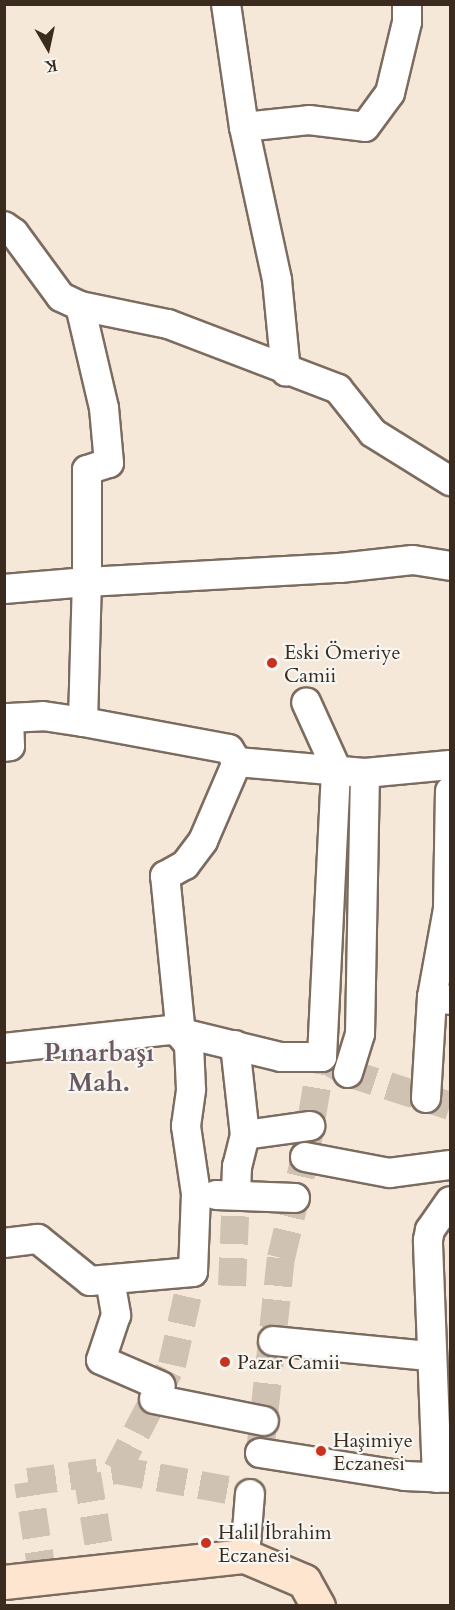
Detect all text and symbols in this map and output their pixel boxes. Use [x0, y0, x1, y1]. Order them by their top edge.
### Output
north arrow [18, 18, 78, 78]
text: K [43, 54, 59, 78]
place label: Eski Ömeriye Camii [284, 640, 401, 687]
marker: Eski Ömeriye Camii [265, 656, 279, 670]
district label: Pınarbaşı Mah. [44, 1037, 154, 1098]
place label: Pazar Camii [237, 1350, 340, 1374]
marker: Pazar Camii [218, 1355, 232, 1369]
place label: Haşimiye Eczanesi [333, 1428, 413, 1475]
marker: Haşimiye Eczanesi [314, 1444, 328, 1458]
place label: Halil İbrahim Eczanesi [218, 1520, 332, 1567]
marker: Halil İbrahim Eczanesi [199, 1536, 213, 1550]

